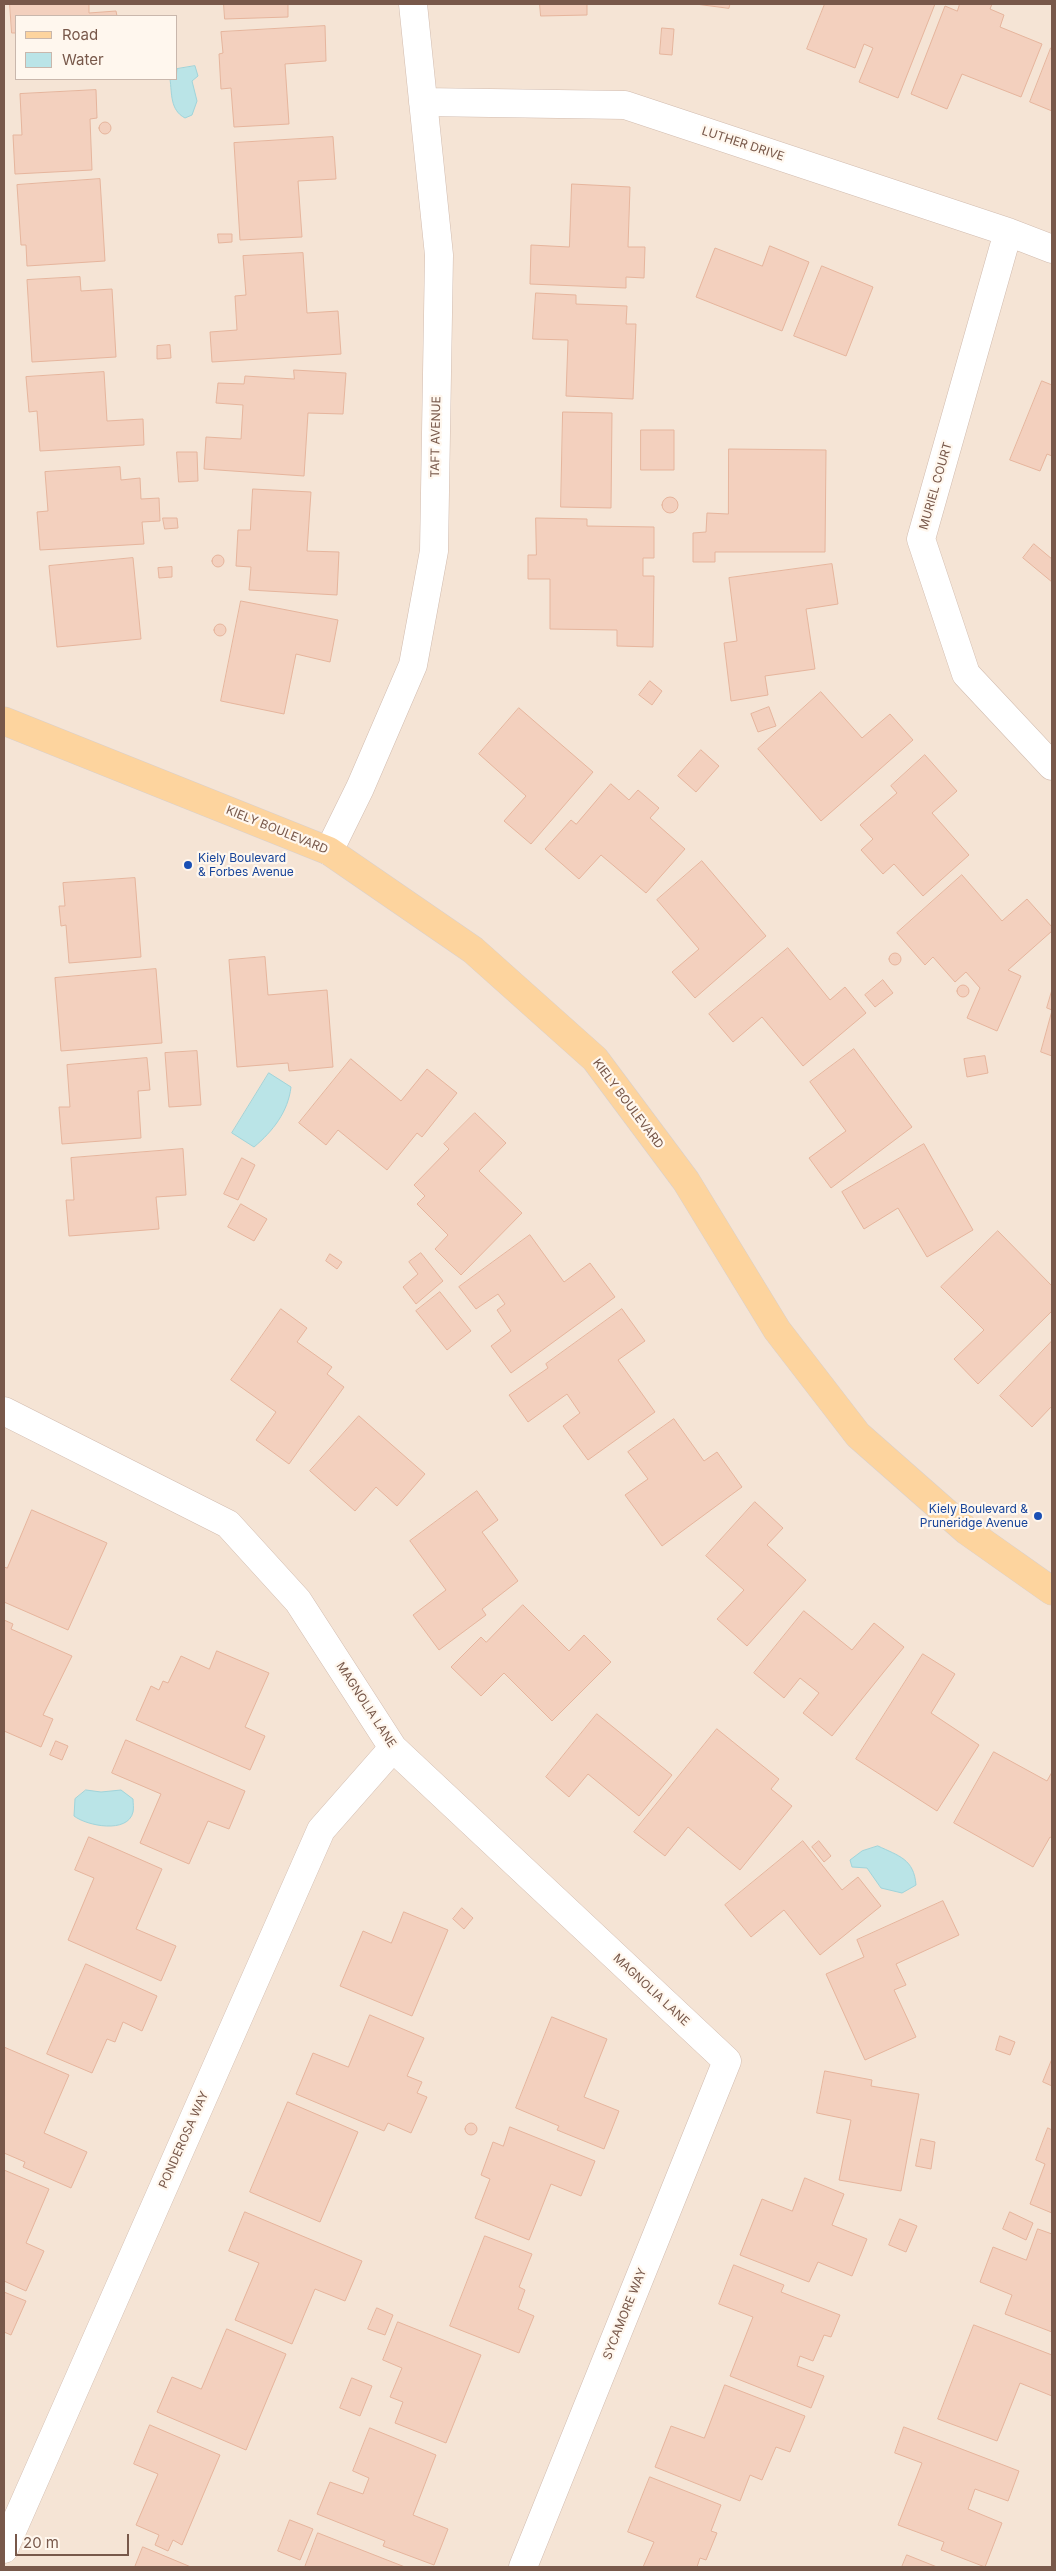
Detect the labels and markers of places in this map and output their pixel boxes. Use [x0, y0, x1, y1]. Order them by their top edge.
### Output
place label: Kiely Boulevard & Forbes Avenue [198, 851, 294, 879]
marker: Kiely Boulevard & Forbes Avenue [182, 859, 194, 871]
place label: Kiely Boulevard & Pruneridge Avenue [920, 1502, 1028, 1530]
marker: Kiely Boulevard & Pruneridge Avenue [1032, 1510, 1044, 1522]

